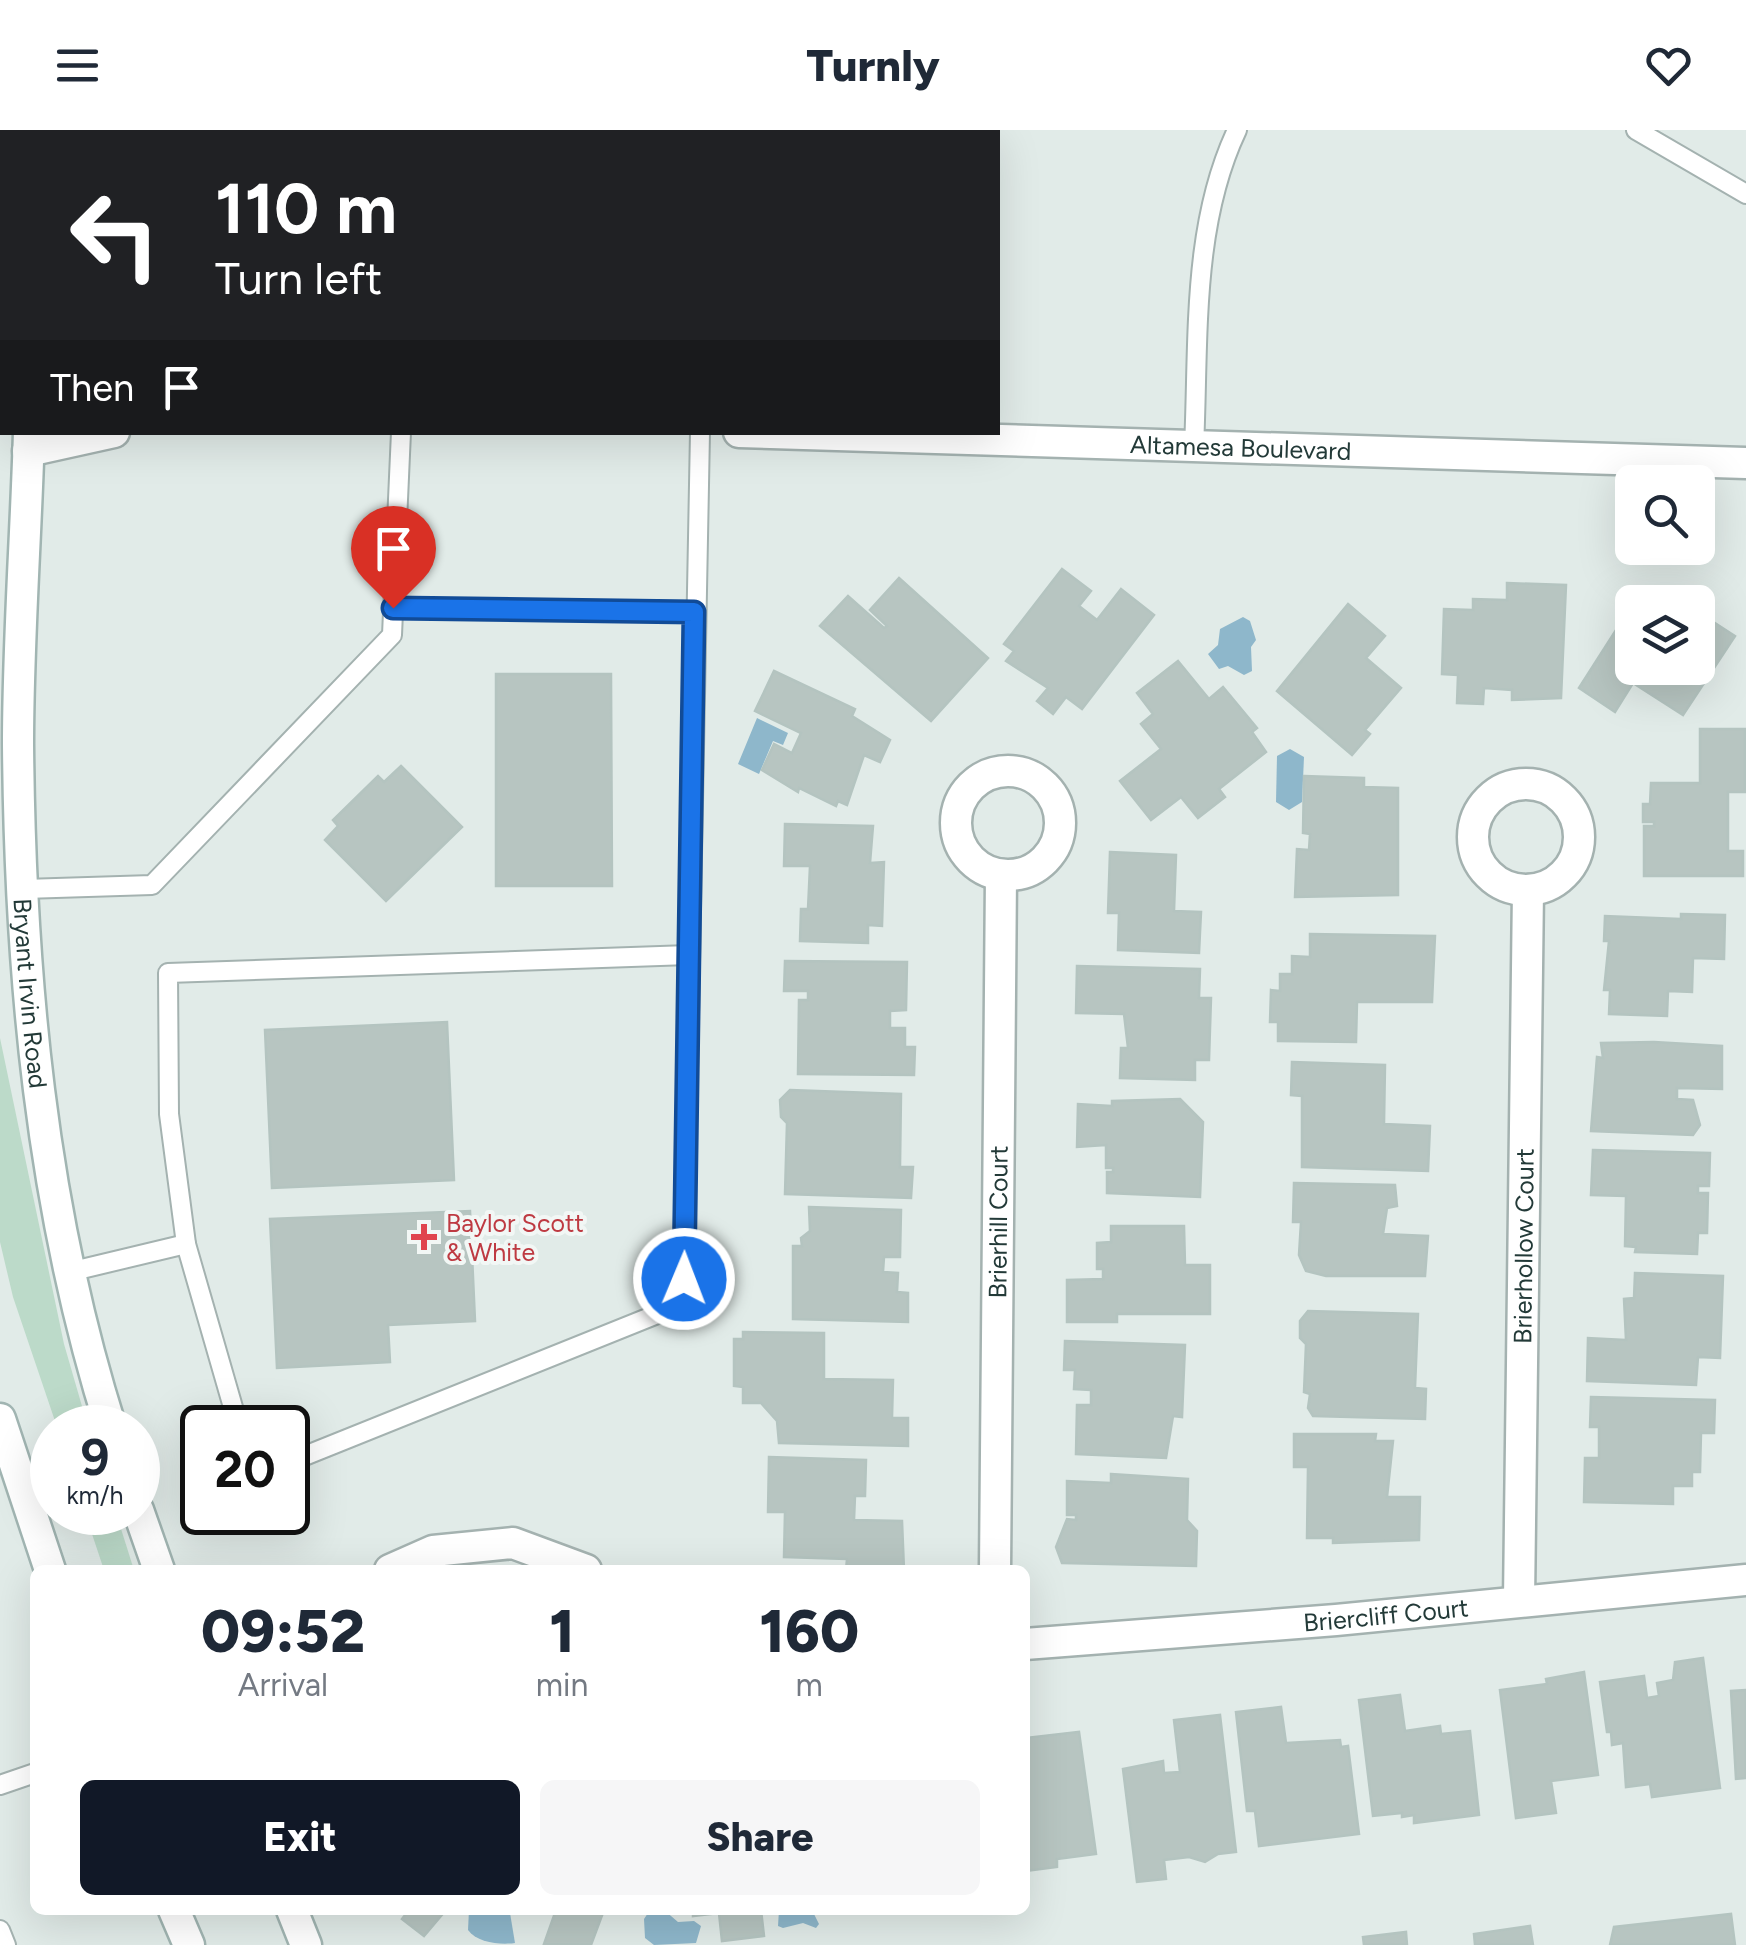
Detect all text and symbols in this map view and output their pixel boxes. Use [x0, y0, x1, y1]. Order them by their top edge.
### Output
icon: menu [50, 38, 105, 93]
text: Turnly [806, 38, 940, 92]
icon: heart [1641, 38, 1696, 93]
text: 110 m [215, 166, 397, 251]
icon: left [50, 170, 180, 300]
text: Turn left [215, 251, 382, 305]
icon: arrive [154, 360, 209, 415]
text: Then [50, 365, 134, 411]
street label: Altamesa Boulevard [1130, 429, 1352, 466]
map controls [1615, 465, 1715, 685]
button: search [1615, 465, 1715, 565]
pin [351, 506, 436, 609]
icon: arrive [366, 521, 421, 576]
button: layers [1615, 585, 1715, 685]
street label: Bryant Irvin Road [8, 898, 54, 1090]
street label: Brierhill Court [982, 1145, 1014, 1299]
street label: Brierhollow Court [1507, 1148, 1540, 1344]
place label: Baylor Scott & White [446, 1208, 584, 1267]
marker: Baylor Scott & White [411, 1224, 437, 1250]
position arrow [632, 1227, 736, 1331]
speed limit sign: 20 [180, 1405, 310, 1535]
text: 9 [80, 1427, 109, 1488]
text: km/h [66, 1480, 124, 1510]
street label: Briercliff Court [1302, 1592, 1470, 1637]
text: 09:52 [201, 1595, 365, 1667]
text: 1 [549, 1595, 575, 1667]
text: 160 [759, 1595, 859, 1667]
text: Arrival [238, 1666, 328, 1704]
text: min [536, 1666, 588, 1704]
text: m [796, 1666, 823, 1704]
button: Exit [80, 1780, 520, 1895]
button: Share [540, 1780, 980, 1895]

